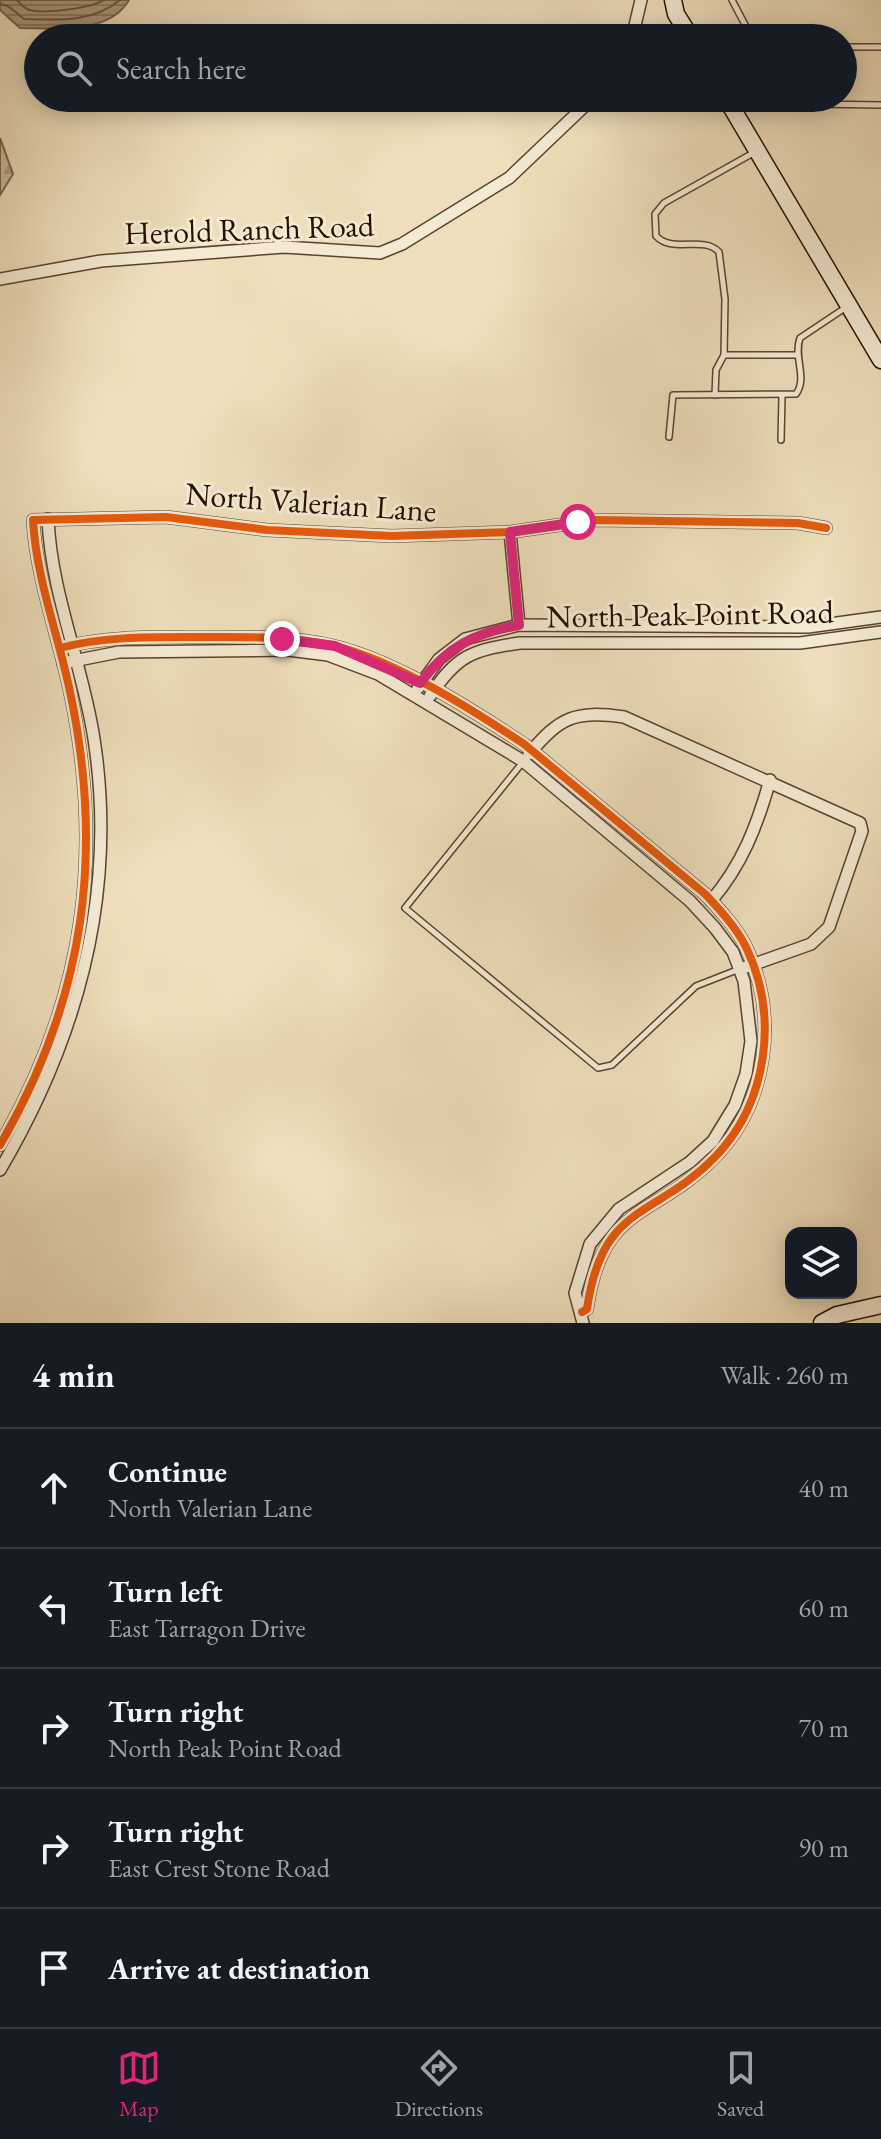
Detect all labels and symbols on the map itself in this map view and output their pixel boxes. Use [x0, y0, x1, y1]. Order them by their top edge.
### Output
street label: Herold Ranch Road [123, 204, 375, 254]
street label: North Valerian Lane [184, 472, 438, 532]
route start [560, 504, 596, 540]
street label: North Peak Point Road [546, 590, 835, 638]
route end [264, 621, 300, 657]

